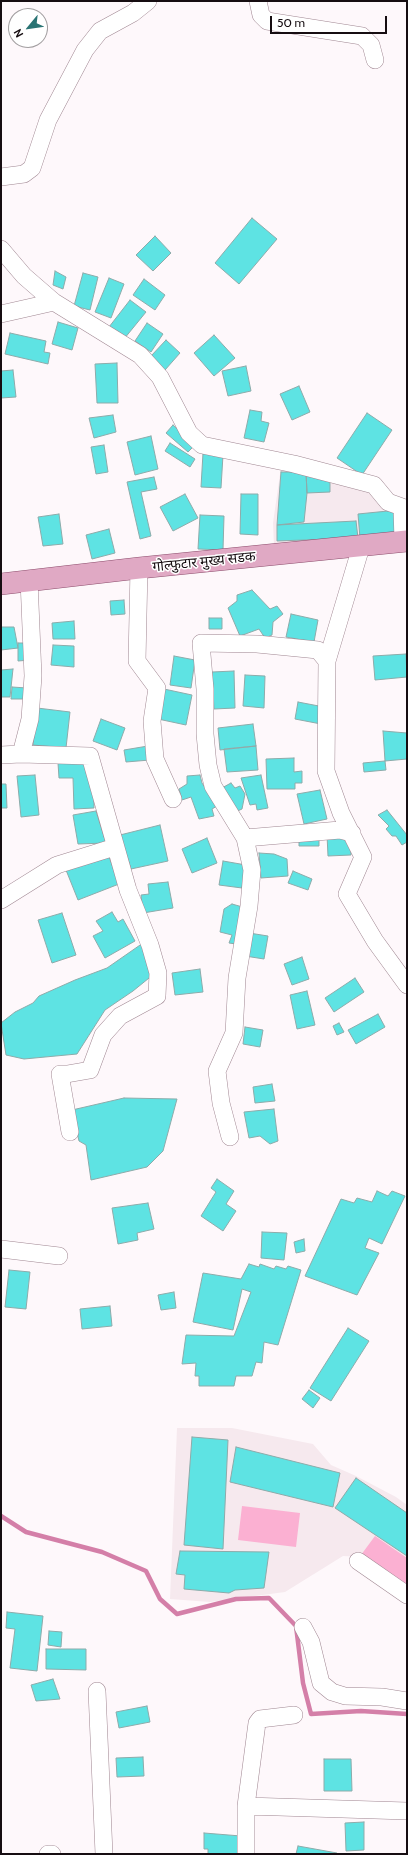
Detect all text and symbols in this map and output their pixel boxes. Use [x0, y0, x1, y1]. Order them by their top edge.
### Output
north arrow [8, 8, 48, 48]
scale bar [272, 8, 389, 34]
text: 50 m [277, 15, 305, 30]
text: N [10, 27, 26, 40]
street label: गोल्फुटार मुख्य सडक [152, 548, 256, 576]

